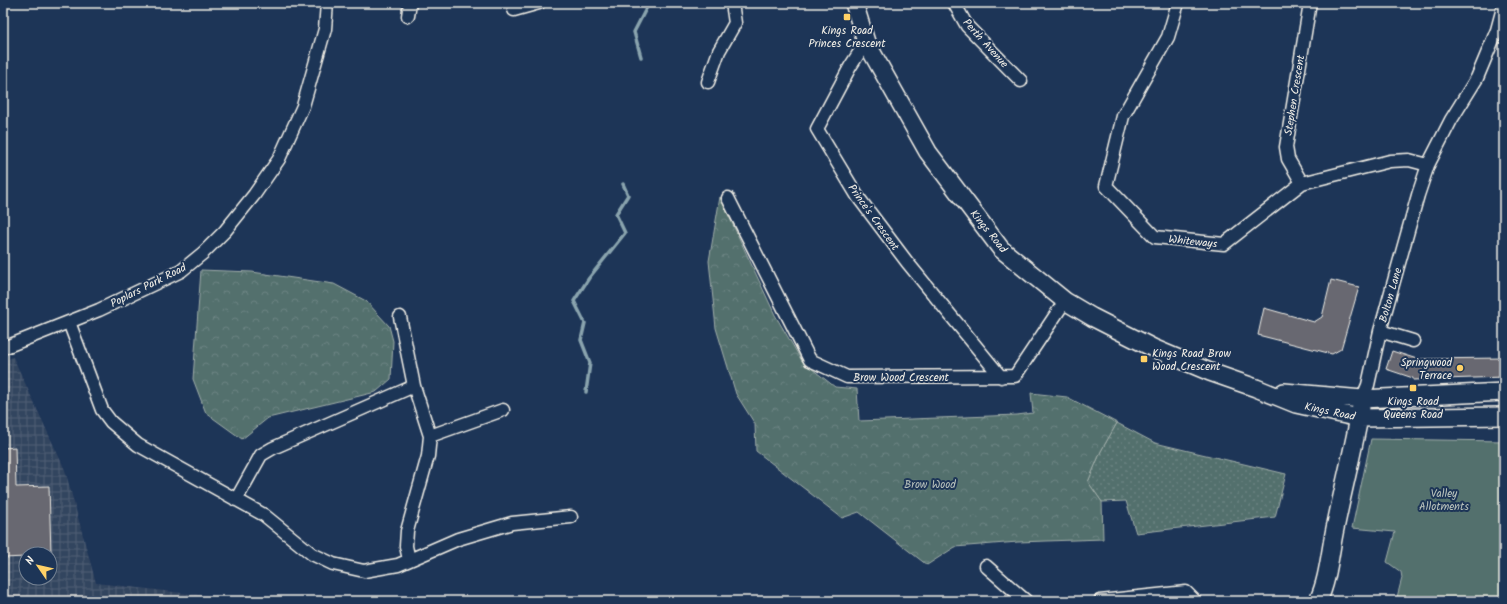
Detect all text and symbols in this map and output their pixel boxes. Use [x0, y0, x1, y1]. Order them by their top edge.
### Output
marker: Kings Road Princes Crescent [842, 12, 852, 22]
street label: Perth Avenue [958, 15, 1013, 73]
place label: Kings Road Princes Crescent [809, 22, 886, 53]
street label: Stephen Crescent [1280, 53, 1310, 137]
street label: Prince's Crescent [843, 181, 904, 255]
street label: Kings Road [965, 206, 1012, 258]
street label: Whiteways [1168, 230, 1218, 254]
street label: Poplars Park Road [107, 259, 190, 313]
street label: Bolton Lane [1375, 266, 1407, 325]
place label: Kings Road Brow Wood Crescent [1152, 345, 1231, 376]
marker: Kings Road Brow Wood Crescent [1139, 354, 1149, 364]
place label: Springwood Terrace [1401, 354, 1453, 385]
marker: Springwood Terrace [1455, 363, 1465, 373]
street label: Brow Wood Crescent [853, 369, 950, 387]
marker: Kings Road Queens Road [1408, 383, 1418, 393]
place label: Kings Road Queens Road [1383, 393, 1443, 424]
street label: Kings Road [1303, 398, 1357, 426]
park label: Brow Wood [904, 476, 956, 494]
park label: Valley Allotments [1419, 485, 1469, 516]
north arrow [18, 546, 58, 586]
text: N [21, 553, 40, 569]

